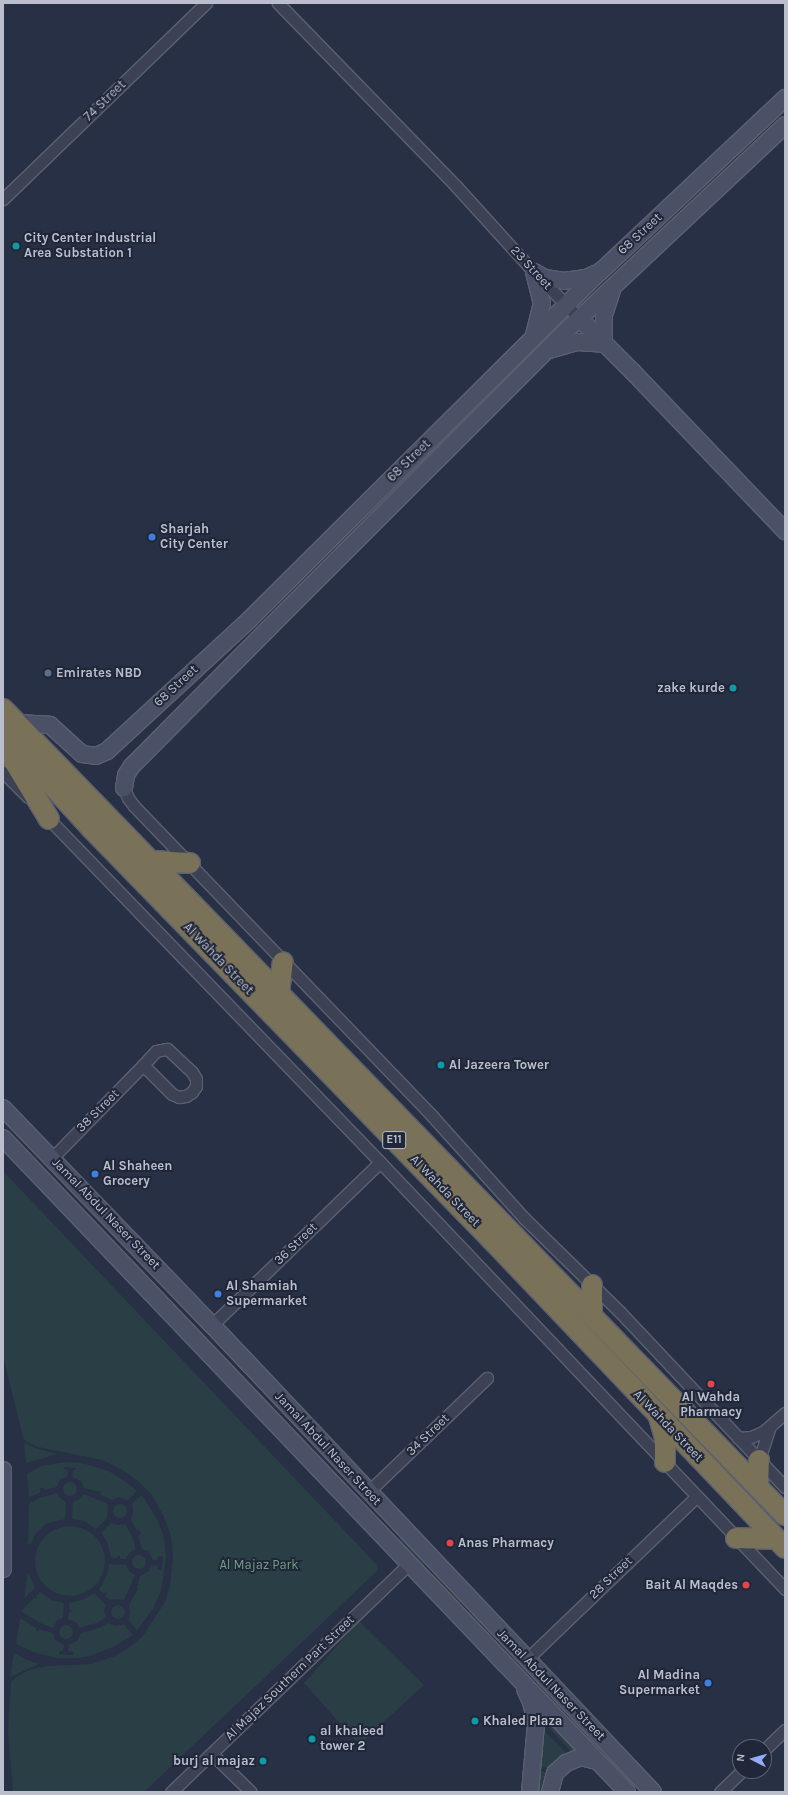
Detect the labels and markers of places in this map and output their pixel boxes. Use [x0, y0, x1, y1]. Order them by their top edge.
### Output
place label: City Center Industrial Area Substation 1 [24, 231, 156, 262]
marker: City Center Industrial Area Substation 1 [11, 241, 21, 251]
place label: Sharjah City Center [160, 522, 228, 553]
marker: Sharjah City Center [147, 532, 157, 542]
place label: Emirates NBD [56, 665, 142, 681]
marker: Emirates NBD [43, 668, 53, 678]
place label: zake kurde [657, 680, 725, 696]
marker: zake kurde [728, 683, 738, 693]
place label: Al Jazeera Tower [449, 1057, 549, 1073]
marker: Al Jazeera Tower [436, 1060, 446, 1070]
place label: Al Shaheen Grocery [103, 1159, 172, 1190]
marker: Al Shaheen Grocery [90, 1169, 100, 1179]
place label: Al Shamiah Supermarket [226, 1279, 307, 1310]
marker: Al Shamiah Supermarket [213, 1289, 223, 1299]
marker: Al Wahda Pharmacy [706, 1379, 716, 1389]
place label: Al Wahda Pharmacy [680, 1390, 742, 1421]
place label: Anas Pharmacy [458, 1535, 554, 1551]
marker: Anas Pharmacy [445, 1538, 455, 1548]
place label: Bait Al Maqdes [645, 1577, 738, 1593]
marker: Bait Al Maqdes [741, 1580, 751, 1590]
place label: Al Madina Supermarket [619, 1668, 700, 1699]
marker: Al Madina Supermarket [703, 1678, 713, 1688]
place label: Khaled Plaza [483, 1713, 562, 1729]
marker: Khaled Plaza [470, 1716, 480, 1726]
place label: al khaleed tower 2 [320, 1724, 384, 1755]
marker: al khaleed tower 2 [307, 1734, 317, 1744]
place label: burj al majaz [173, 1753, 255, 1769]
marker: burj al majaz [258, 1756, 268, 1766]

